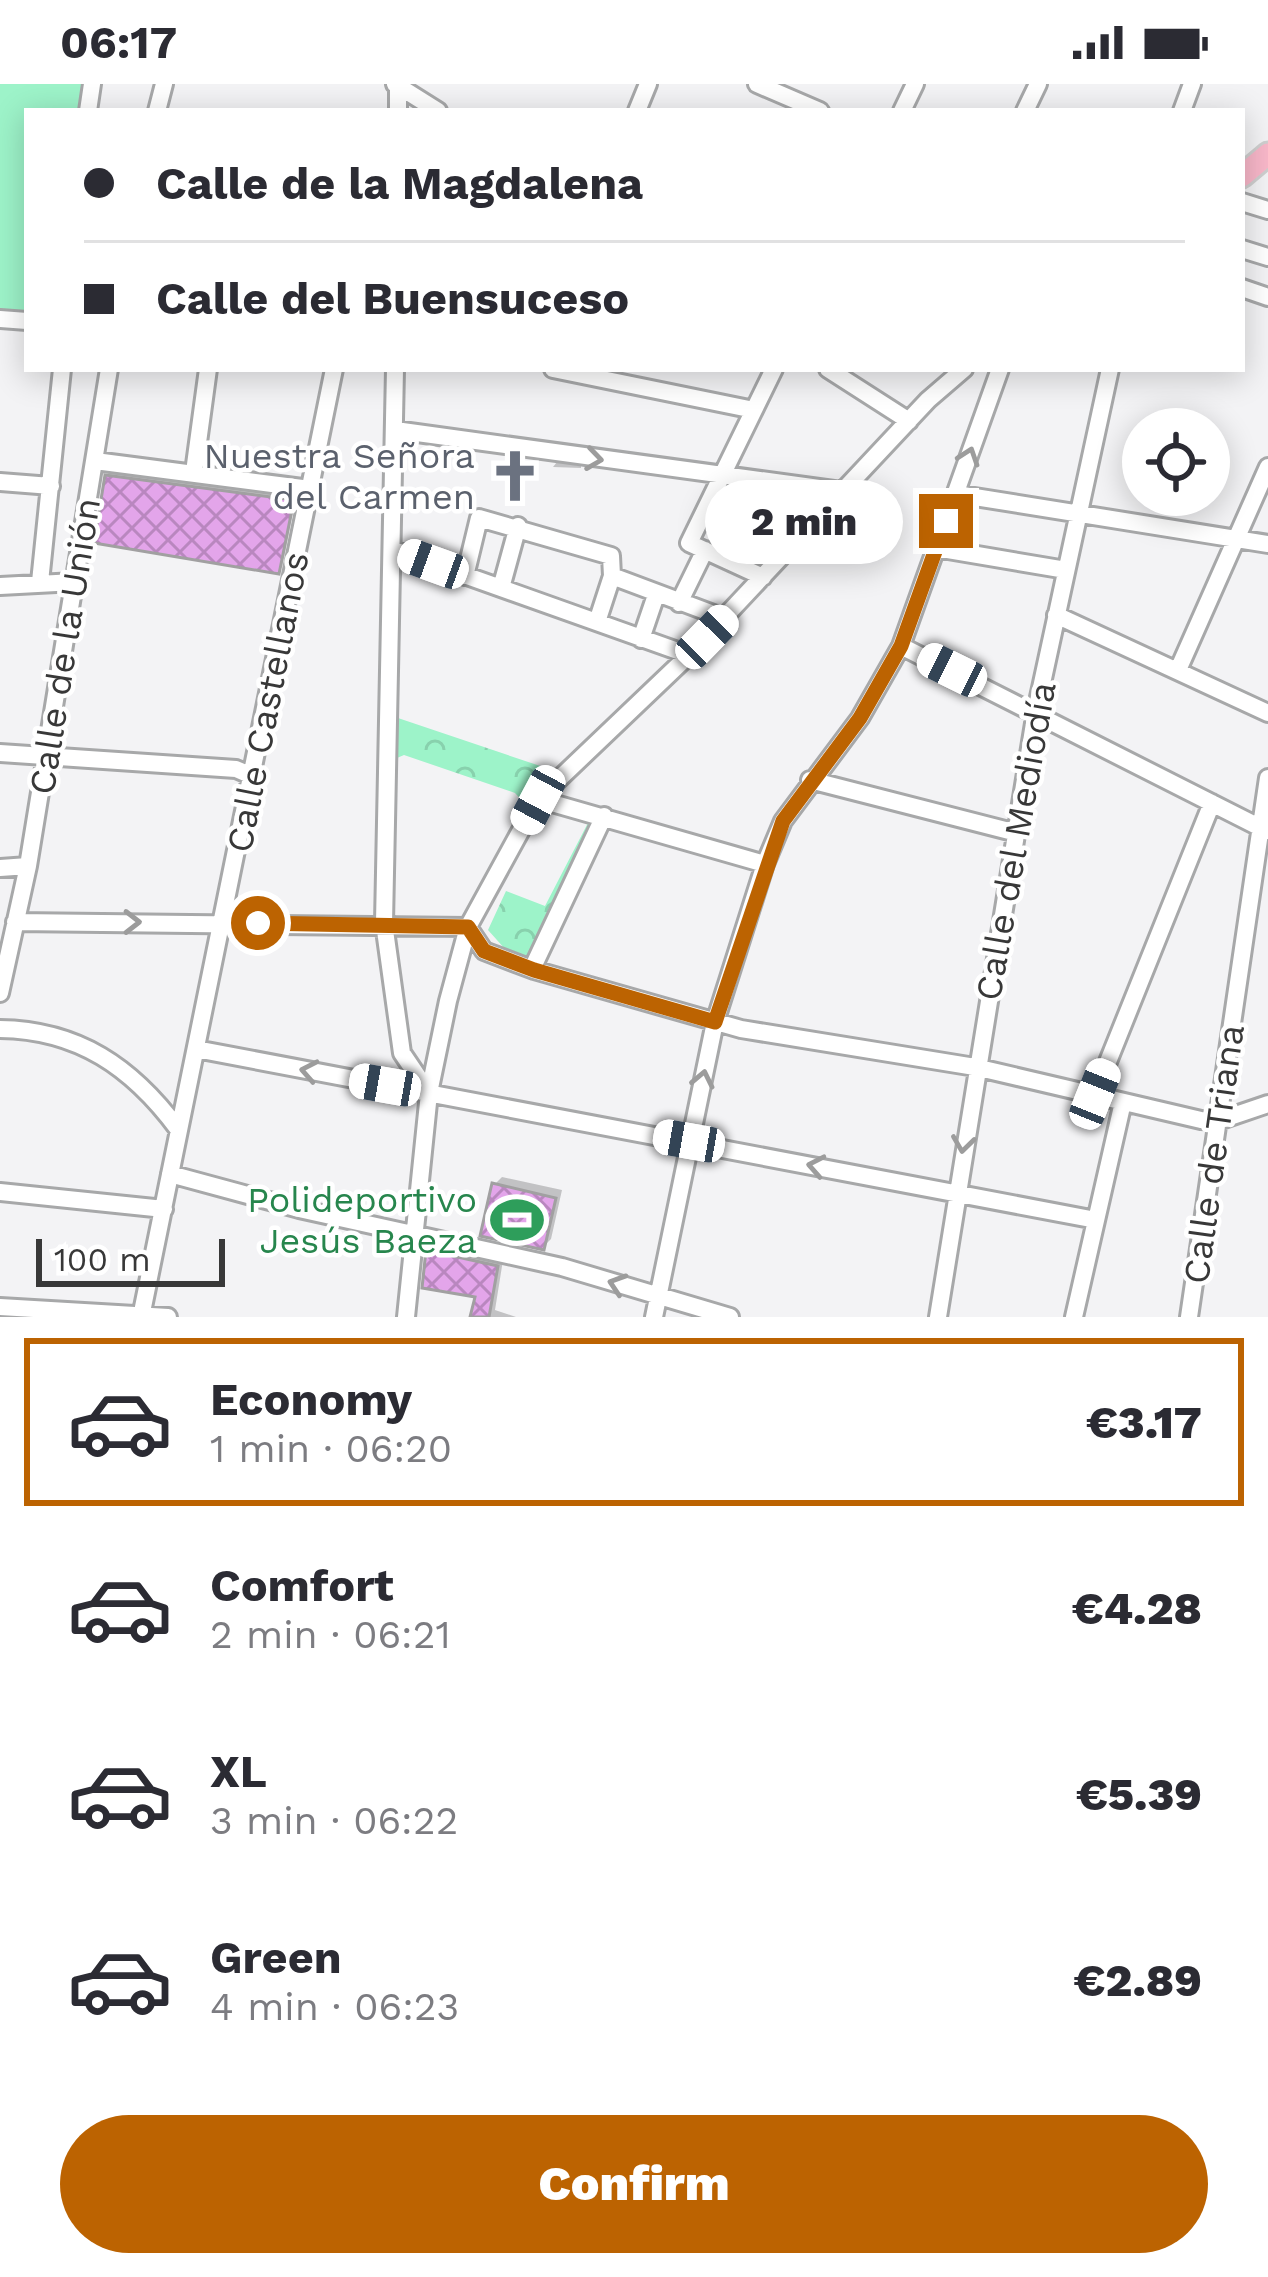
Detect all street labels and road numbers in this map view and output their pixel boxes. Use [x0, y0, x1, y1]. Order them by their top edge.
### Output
street label: Calle de la Unión [21, 495, 109, 797]
street label: Calle Castellanos [218, 548, 318, 856]
street label: Calle del Mediodía [967, 678, 1065, 1004]
street label: Calle de Triana [1175, 1022, 1253, 1286]

